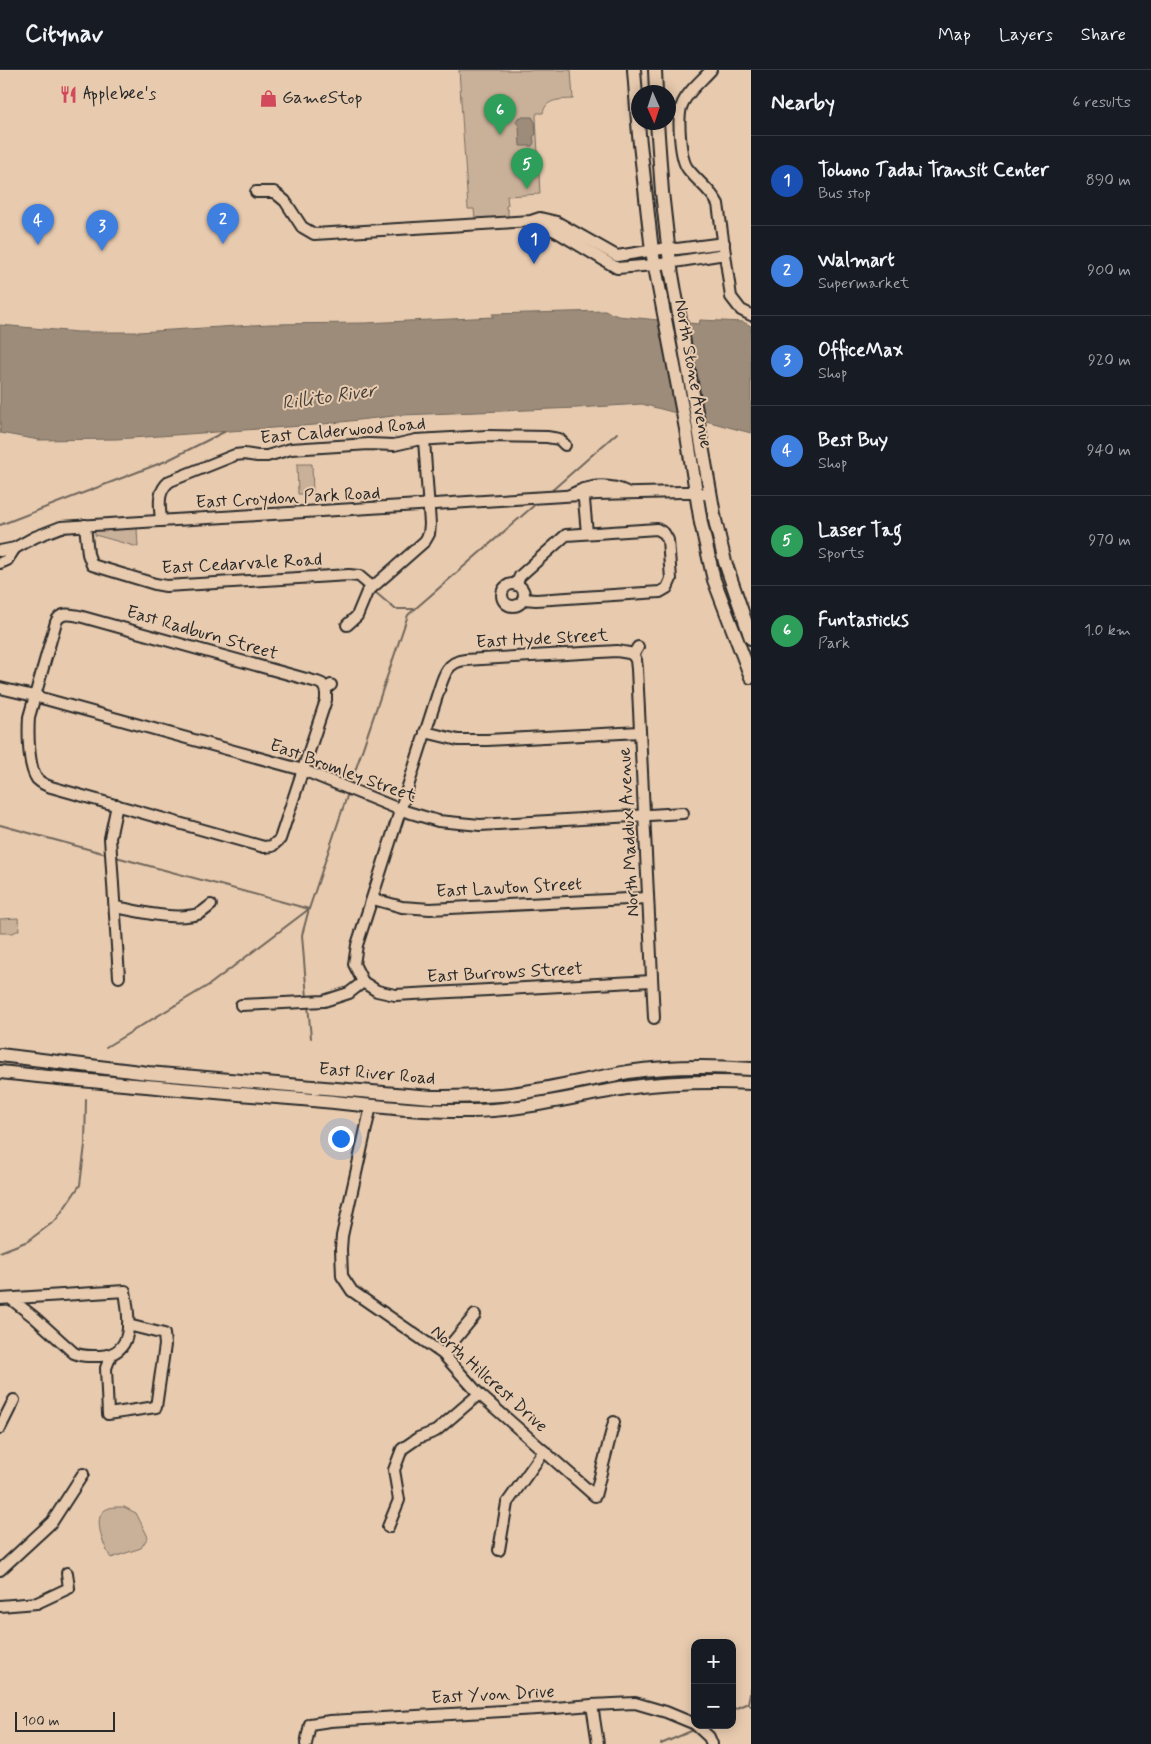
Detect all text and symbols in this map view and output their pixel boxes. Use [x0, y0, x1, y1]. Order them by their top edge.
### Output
text: Citynav [25, 19, 103, 50]
text: Map [938, 23, 971, 47]
text: Layers [999, 23, 1053, 47]
text: Share [1081, 23, 1126, 47]
place label: Applebee's [83, 82, 157, 107]
restaurant icon: Applebee's [59, 84, 79, 104]
north arrow [631, 85, 676, 130]
place label: GameStop [282, 86, 362, 110]
shop icon: GameStop [258, 88, 278, 108]
text: Nearby [771, 89, 835, 117]
text: 6 results [1072, 92, 1131, 113]
pin: 6 [484, 94, 516, 135]
pin: 5 [511, 148, 543, 189]
text: Tohono Tadai Transit Center [818, 158, 1049, 183]
text: 1 [783, 170, 791, 191]
text: 890 m [1086, 170, 1131, 191]
text: Bus stop [818, 183, 871, 204]
pin: 2 [207, 203, 239, 244]
pin: 4 [22, 204, 54, 245]
pin: 3 [86, 210, 118, 251]
pin: 1 [518, 223, 550, 264]
text: Walmart [818, 248, 895, 273]
text: 2 [783, 260, 791, 281]
text: 900 m [1087, 260, 1131, 281]
text: Supermarket [818, 273, 909, 294]
street label: North Stone Avenue [668, 298, 718, 450]
text: OfficeMax [818, 338, 903, 363]
text: 3 [783, 350, 791, 371]
text: 920 m [1088, 350, 1131, 371]
text: Shop [818, 363, 847, 384]
water label: Rillito River [280, 378, 380, 416]
street label: East Calderwood Road [259, 412, 427, 450]
text: Best Buy [818, 428, 888, 453]
text: 4 [782, 440, 792, 461]
text: 940 m [1087, 440, 1131, 461]
text: Shop [818, 453, 847, 474]
street label: East Croydon Park Road [195, 481, 381, 515]
text: Laser Tag [818, 518, 902, 543]
text: 5 [782, 530, 792, 551]
text: 970 m [1088, 530, 1131, 551]
text: Sports [818, 543, 864, 564]
street label: East Cedarvale Road [161, 548, 323, 580]
street label: East Radburn Street [124, 600, 280, 666]
text: Funtasticks [818, 608, 909, 633]
text: 6 [783, 620, 791, 641]
text: 1.0 km [1084, 620, 1131, 641]
street label: East Hyde Street [475, 624, 609, 654]
text: Park [818, 633, 850, 654]
street label: East Bromley Street [266, 733, 420, 809]
street label: North Maddux Avenue [613, 747, 645, 917]
street label: East Lawton Street [435, 872, 583, 904]
street label: East Burrows Street [426, 957, 584, 989]
street label: East River Road [318, 1057, 436, 1091]
your location [328, 1126, 354, 1152]
street label: North Hillcrest Drive [425, 1320, 553, 1438]
map controls [691, 1639, 736, 1729]
button: + [691, 1639, 736, 1684]
street label: East Yvon Drive [431, 1680, 555, 1710]
button: − [691, 1684, 736, 1729]
scale bar [15, 1709, 115, 1732]
text: 100 m [22, 1712, 60, 1730]

